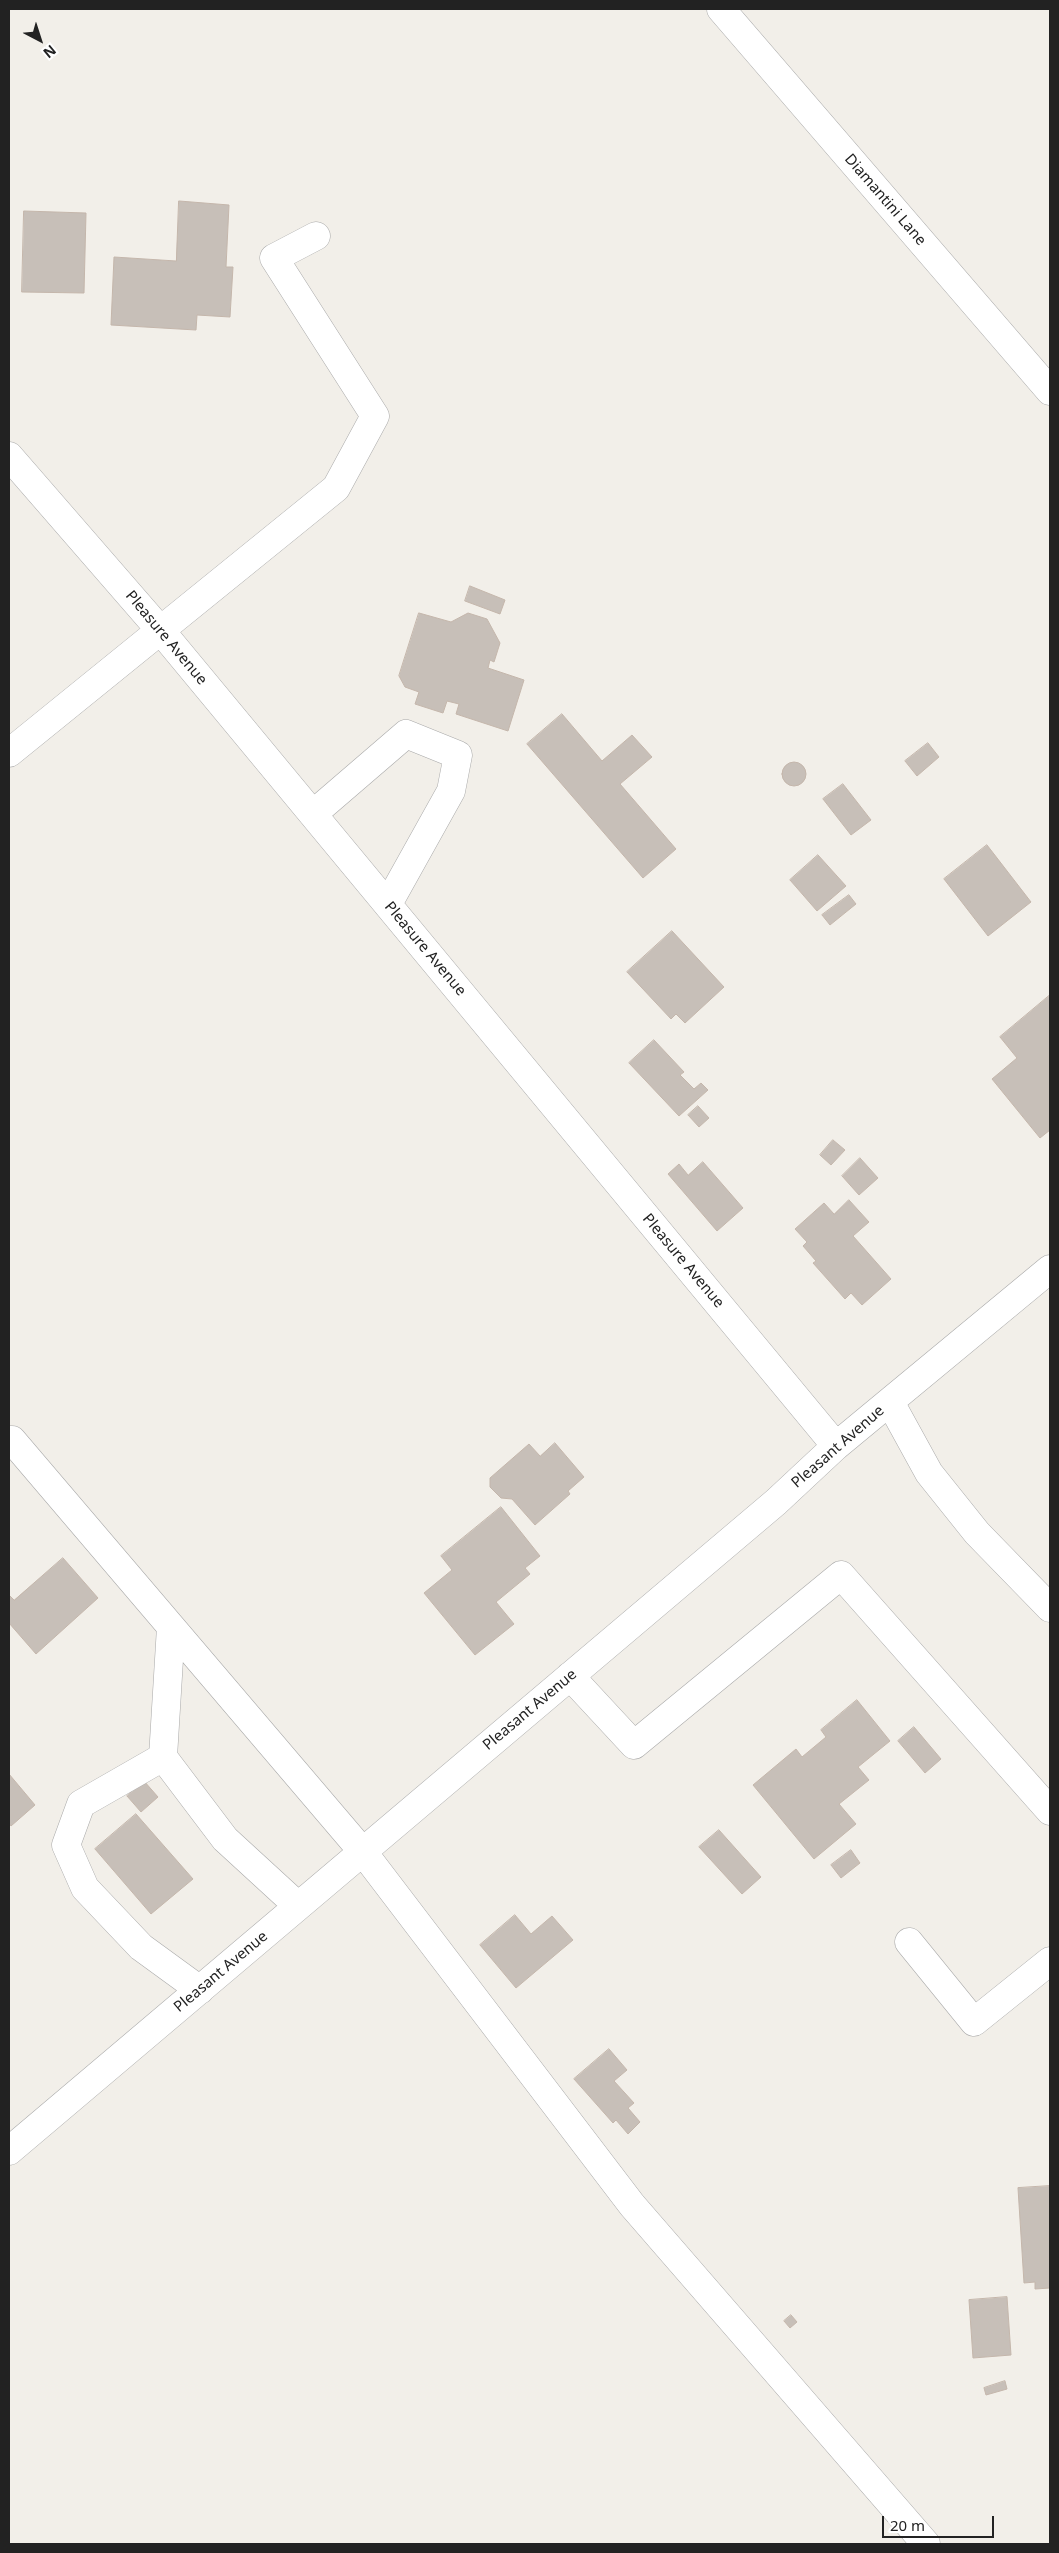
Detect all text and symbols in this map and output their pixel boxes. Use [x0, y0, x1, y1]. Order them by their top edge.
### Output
north arrow [15, 15, 65, 65]
text: N [39, 41, 60, 63]
street label: Diamantini Lane [840, 151, 930, 249]
street label: Pleasure Avenue [121, 587, 211, 689]
street label: Pleasure Avenue [380, 898, 470, 1000]
street label: Pleasure Avenue [638, 1210, 728, 1312]
street label: Pleasant Avenue [788, 1402, 888, 1492]
street label: Pleasant Avenue [480, 1666, 580, 1754]
street label: Pleasant Avenue [171, 1928, 271, 2016]
scale bar [884, 2506, 996, 2538]
text: 20 m [890, 2515, 925, 2535]

